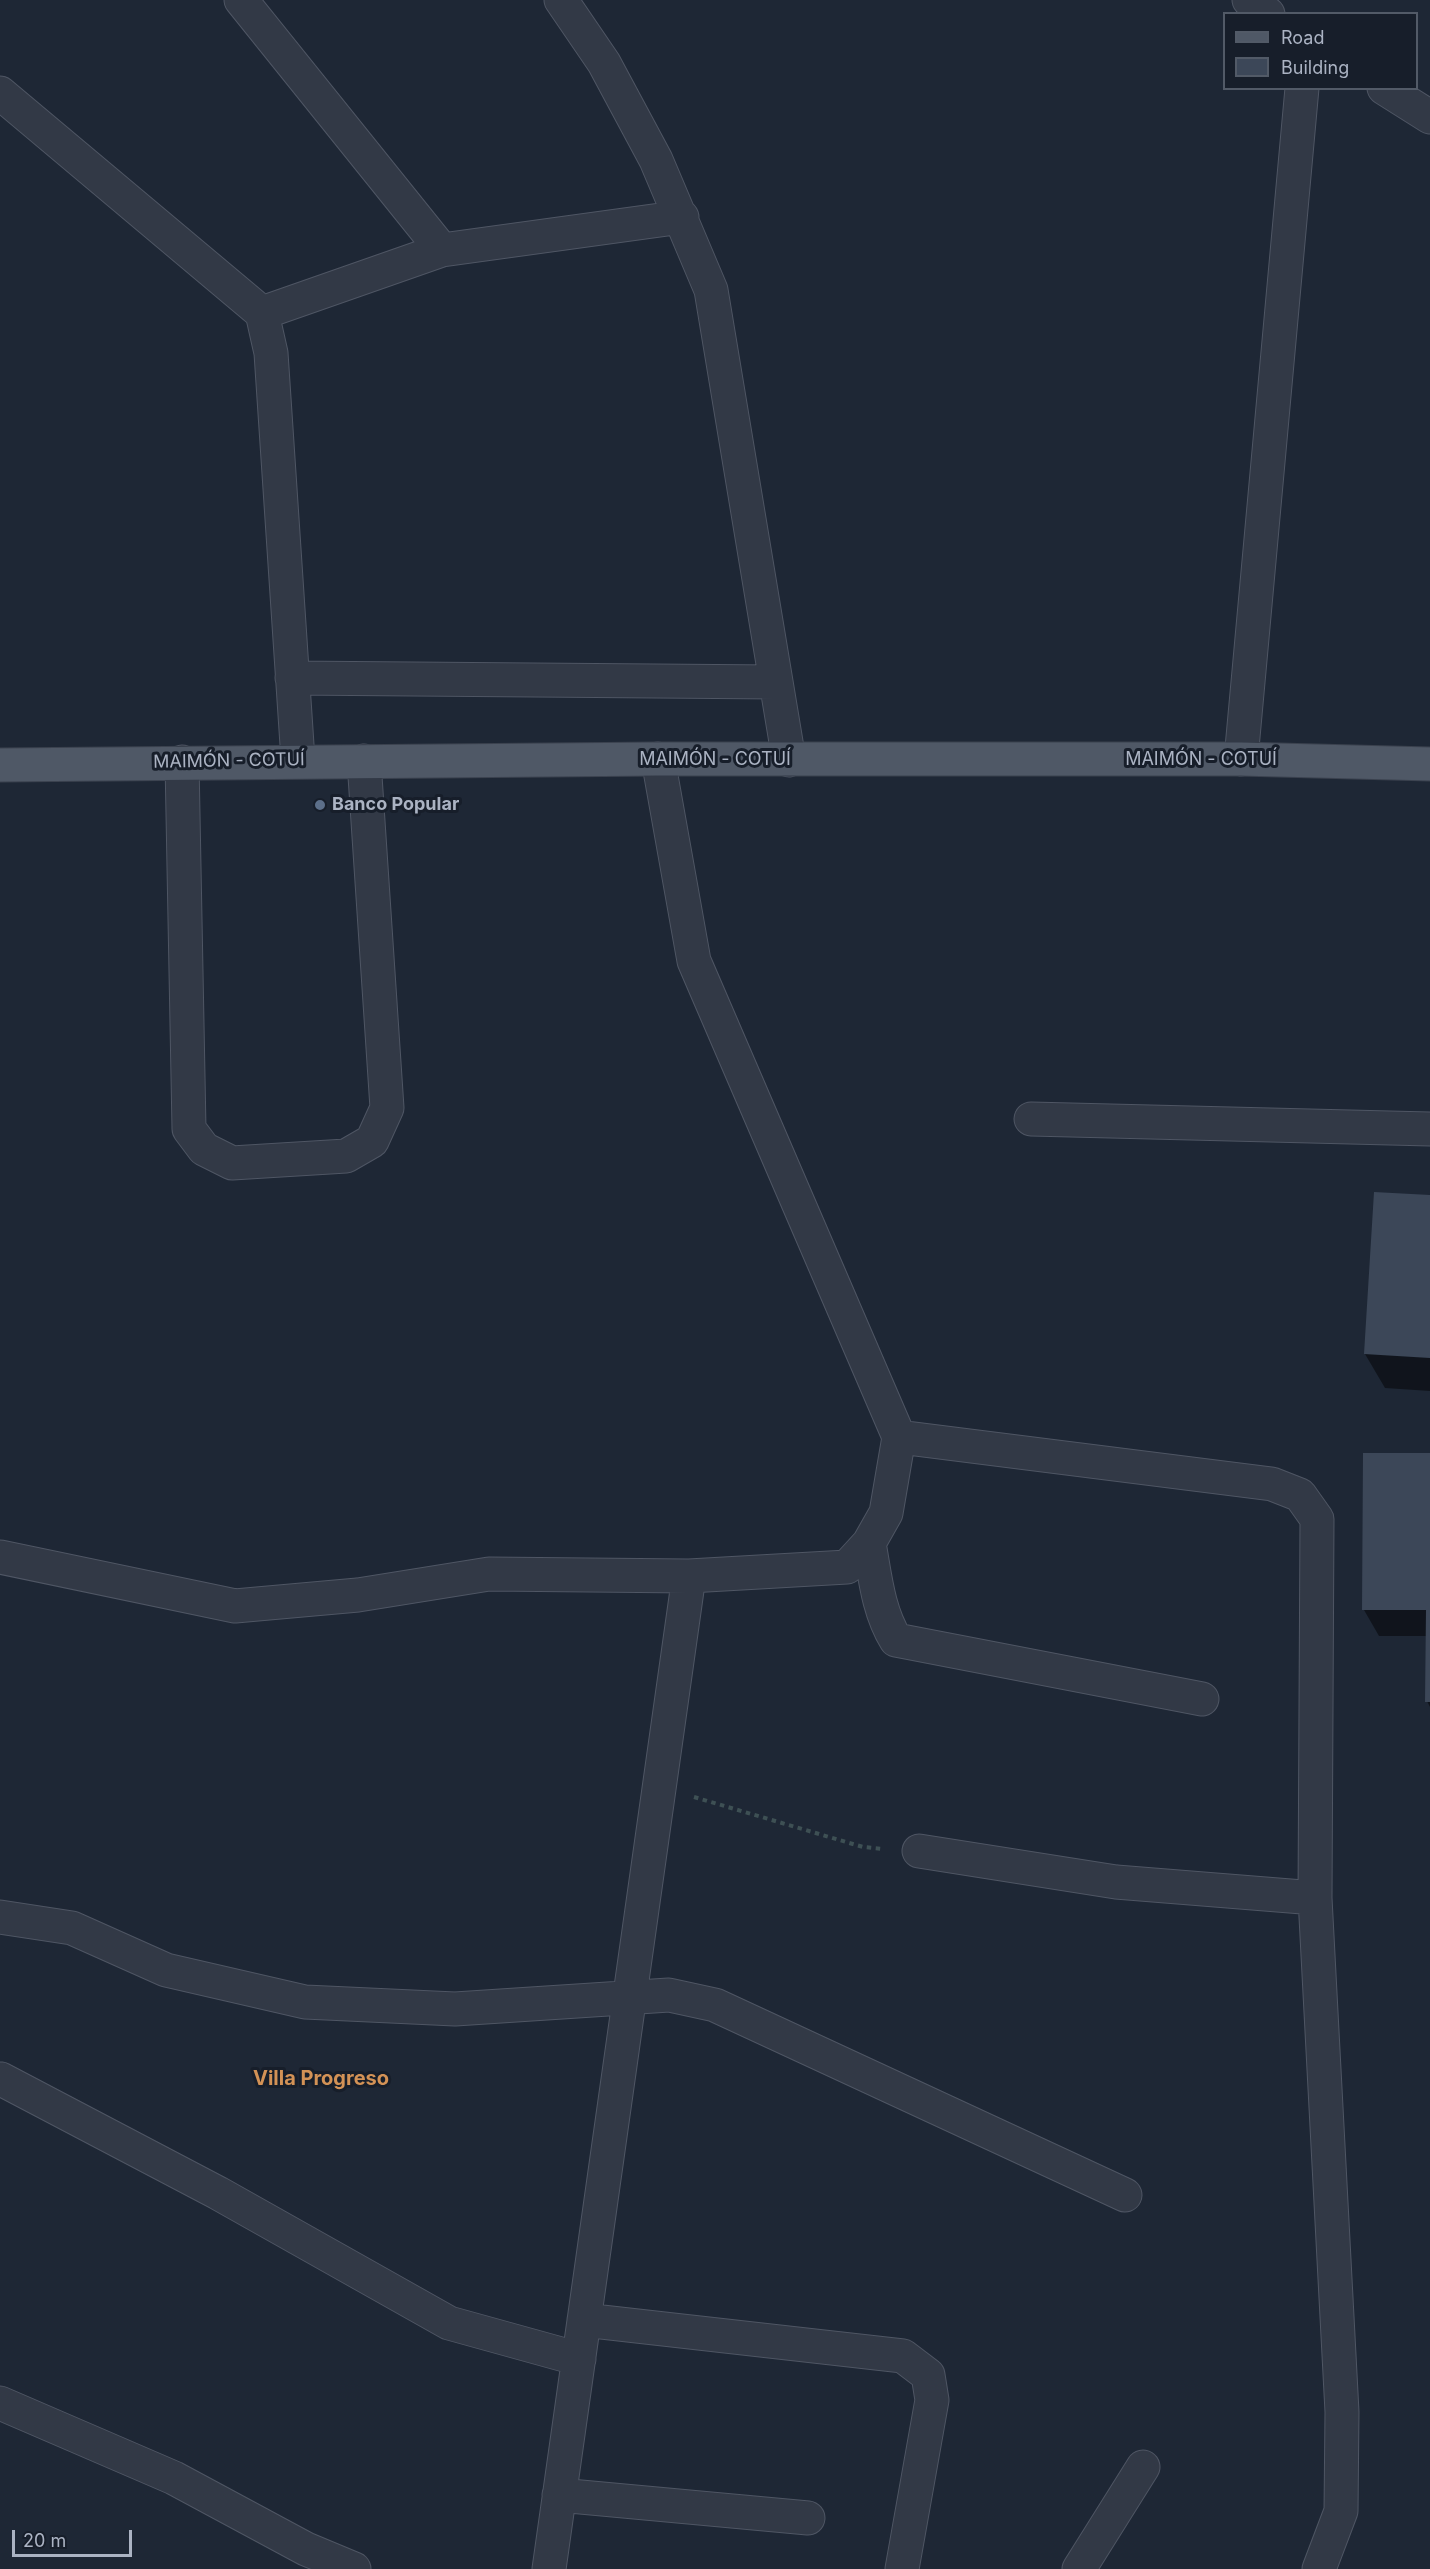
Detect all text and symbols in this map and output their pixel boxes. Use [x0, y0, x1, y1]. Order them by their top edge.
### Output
legend [1223, 12, 1418, 90]
text: Road [1281, 27, 1324, 48]
text: Building [1281, 57, 1349, 78]
street label: MAIMÓN - COTUÍ [153, 749, 305, 773]
street label: MAIMÓN - COTUÍ [639, 749, 791, 771]
street label: MAIMÓN - COTUÍ [1125, 749, 1277, 771]
place label: Banco Popular [332, 794, 459, 816]
marker: Banco Popular [313, 798, 327, 812]
district label: Villa Progreso [253, 2067, 389, 2091]
scale bar [15, 2518, 135, 2556]
text: 20 m [23, 2530, 66, 2551]

